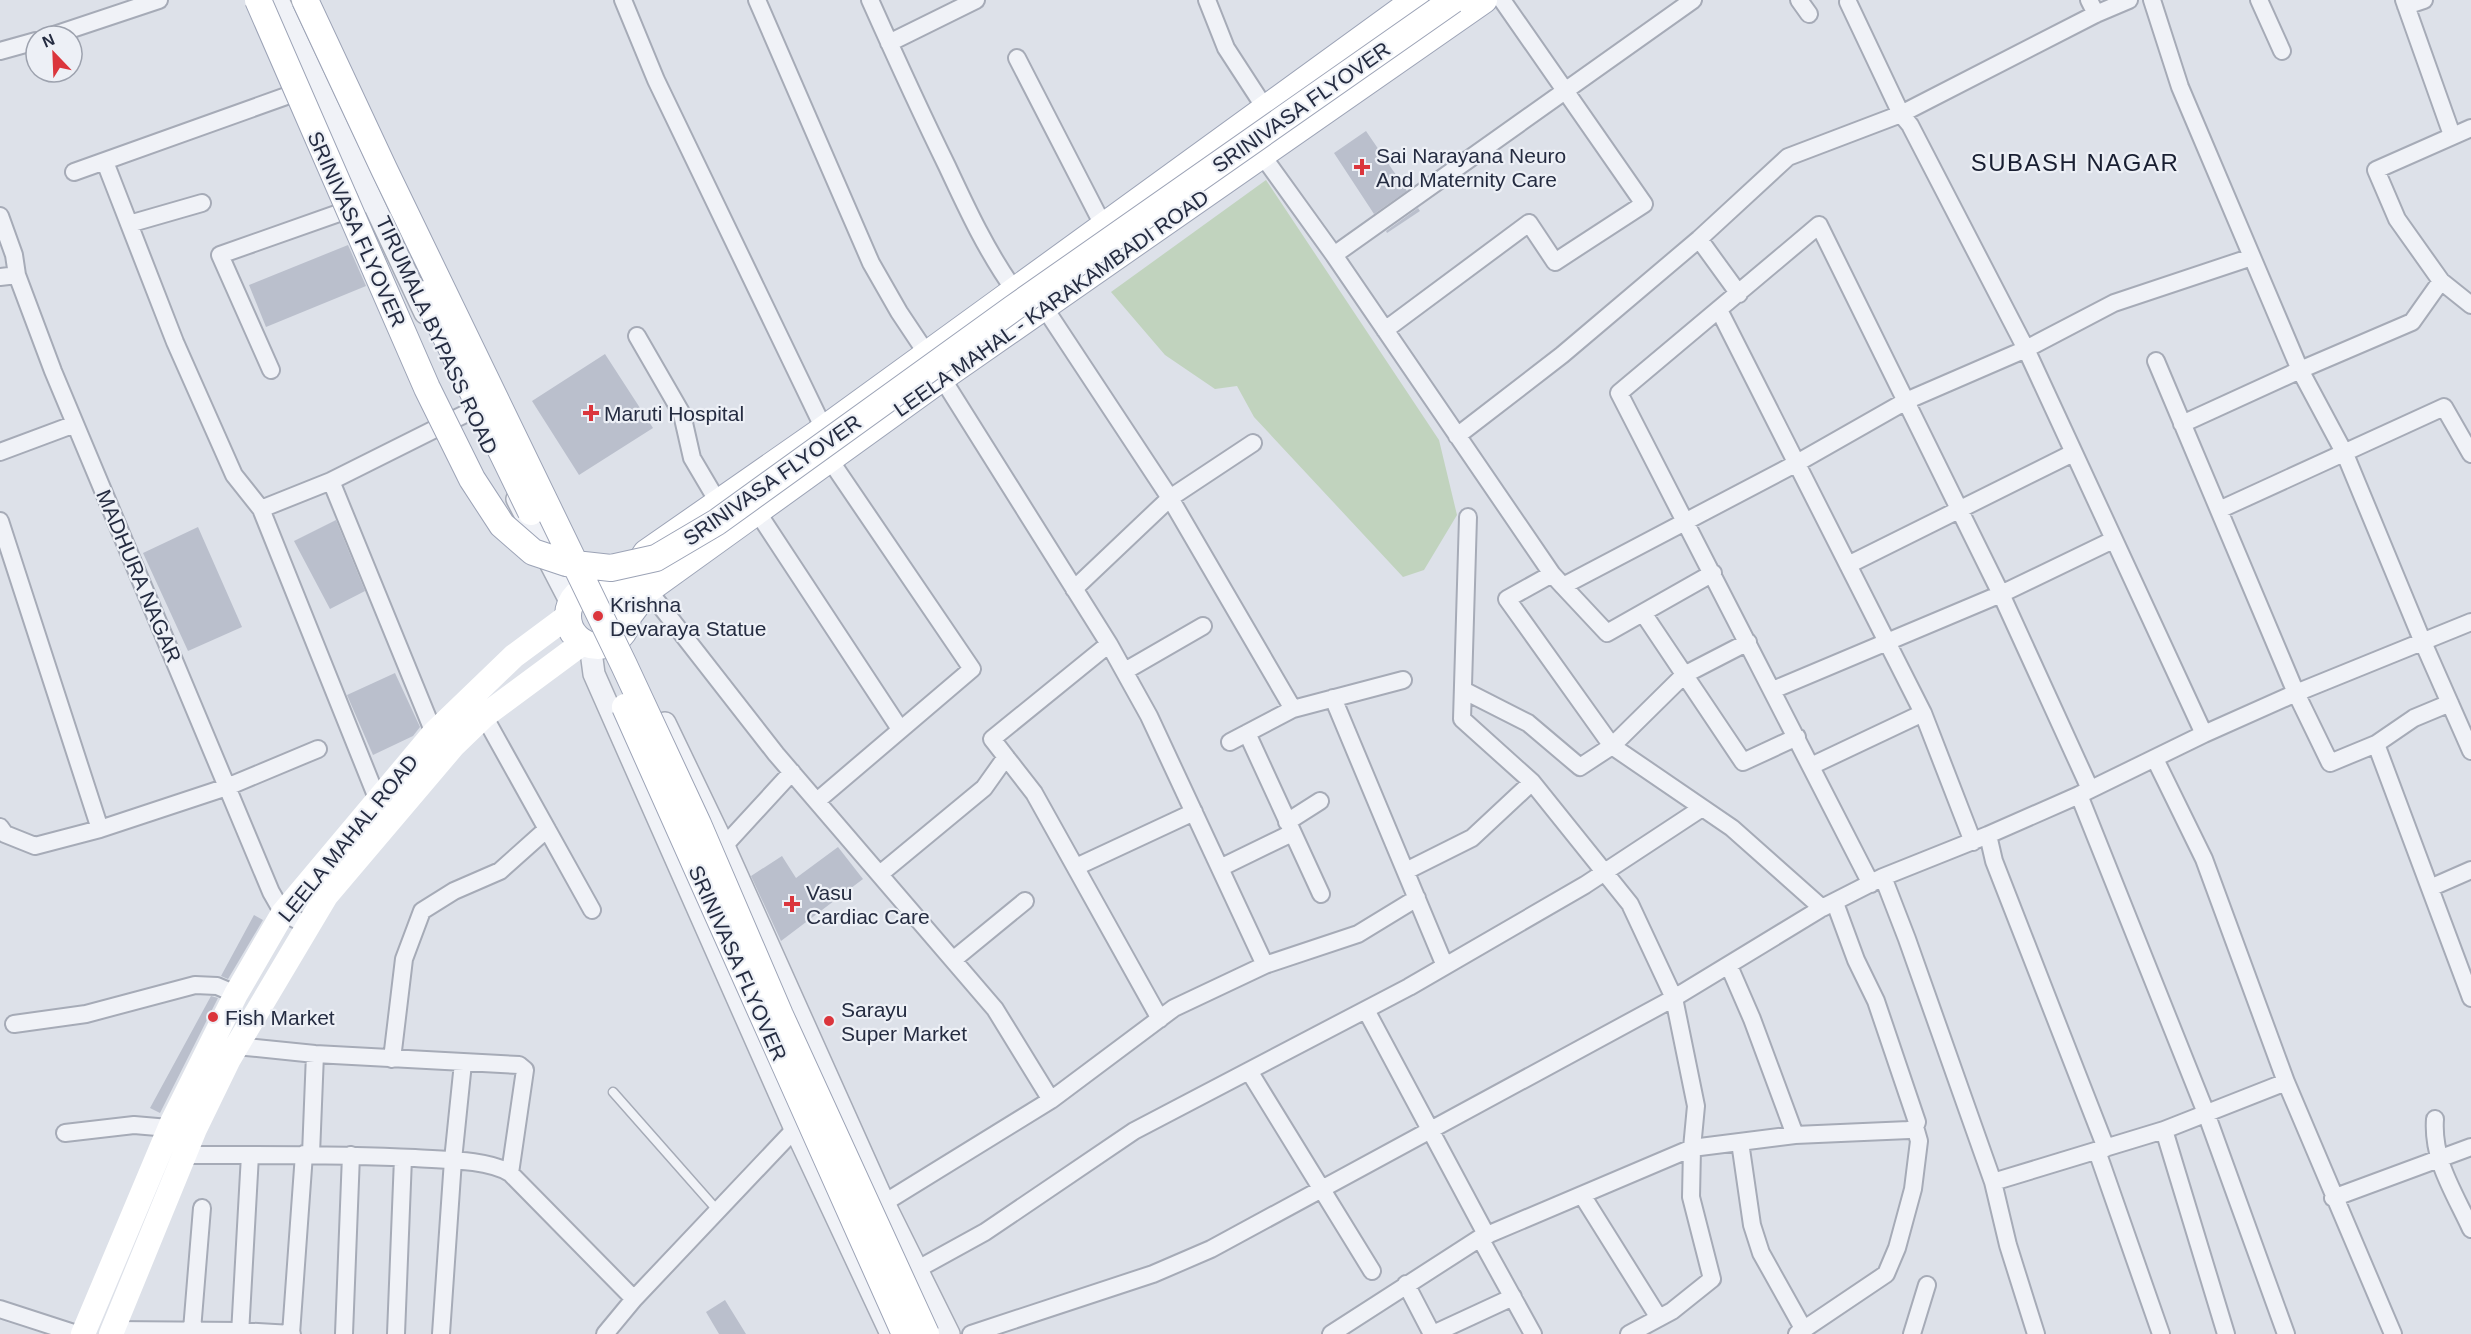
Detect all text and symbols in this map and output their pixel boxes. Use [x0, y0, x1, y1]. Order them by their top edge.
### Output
north arrow [24, 24, 84, 84]
text: N [40, 31, 57, 51]
street label: SRINIVASA FLYOVER [1208, 37, 1394, 177]
street label: SRINIVASA FLYOVER [303, 128, 411, 330]
place label: Sai Narayana Neuro And Maternity Care [1376, 144, 1566, 191]
district label: SUBASH NAGAR [1971, 149, 2179, 176]
marker: Sai Narayana Neuro And Maternity Care [1353, 158, 1371, 176]
street label: LEELA MAHAL - KARAKAMBADI ROAD [889, 185, 1213, 421]
street label: TIRUMALA BYPASS ROAD [372, 212, 502, 458]
place label: Maruti Hospital [604, 402, 744, 425]
marker: Maruti Hospital [582, 404, 600, 422]
street label: SRINIVASA FLYOVER [679, 410, 865, 550]
street label: MADHURA NAGAR [92, 486, 186, 666]
place label: Krishna Devaraya Statue [610, 593, 766, 640]
marker: Krishna Devaraya Statue [591, 609, 605, 623]
street label: LEELA MAHAL ROAD [274, 750, 422, 926]
street label: SRINIVASA FLYOVER [684, 862, 792, 1064]
place label: Vasu Cardiac Care [806, 881, 930, 928]
marker: Vasu Cardiac Care [783, 895, 801, 913]
place label: Sarayu Super Market [841, 998, 967, 1045]
place label: Fish Market [225, 1006, 335, 1029]
marker: Fish Market [206, 1010, 220, 1024]
marker: Sarayu Super Market [822, 1014, 836, 1028]

